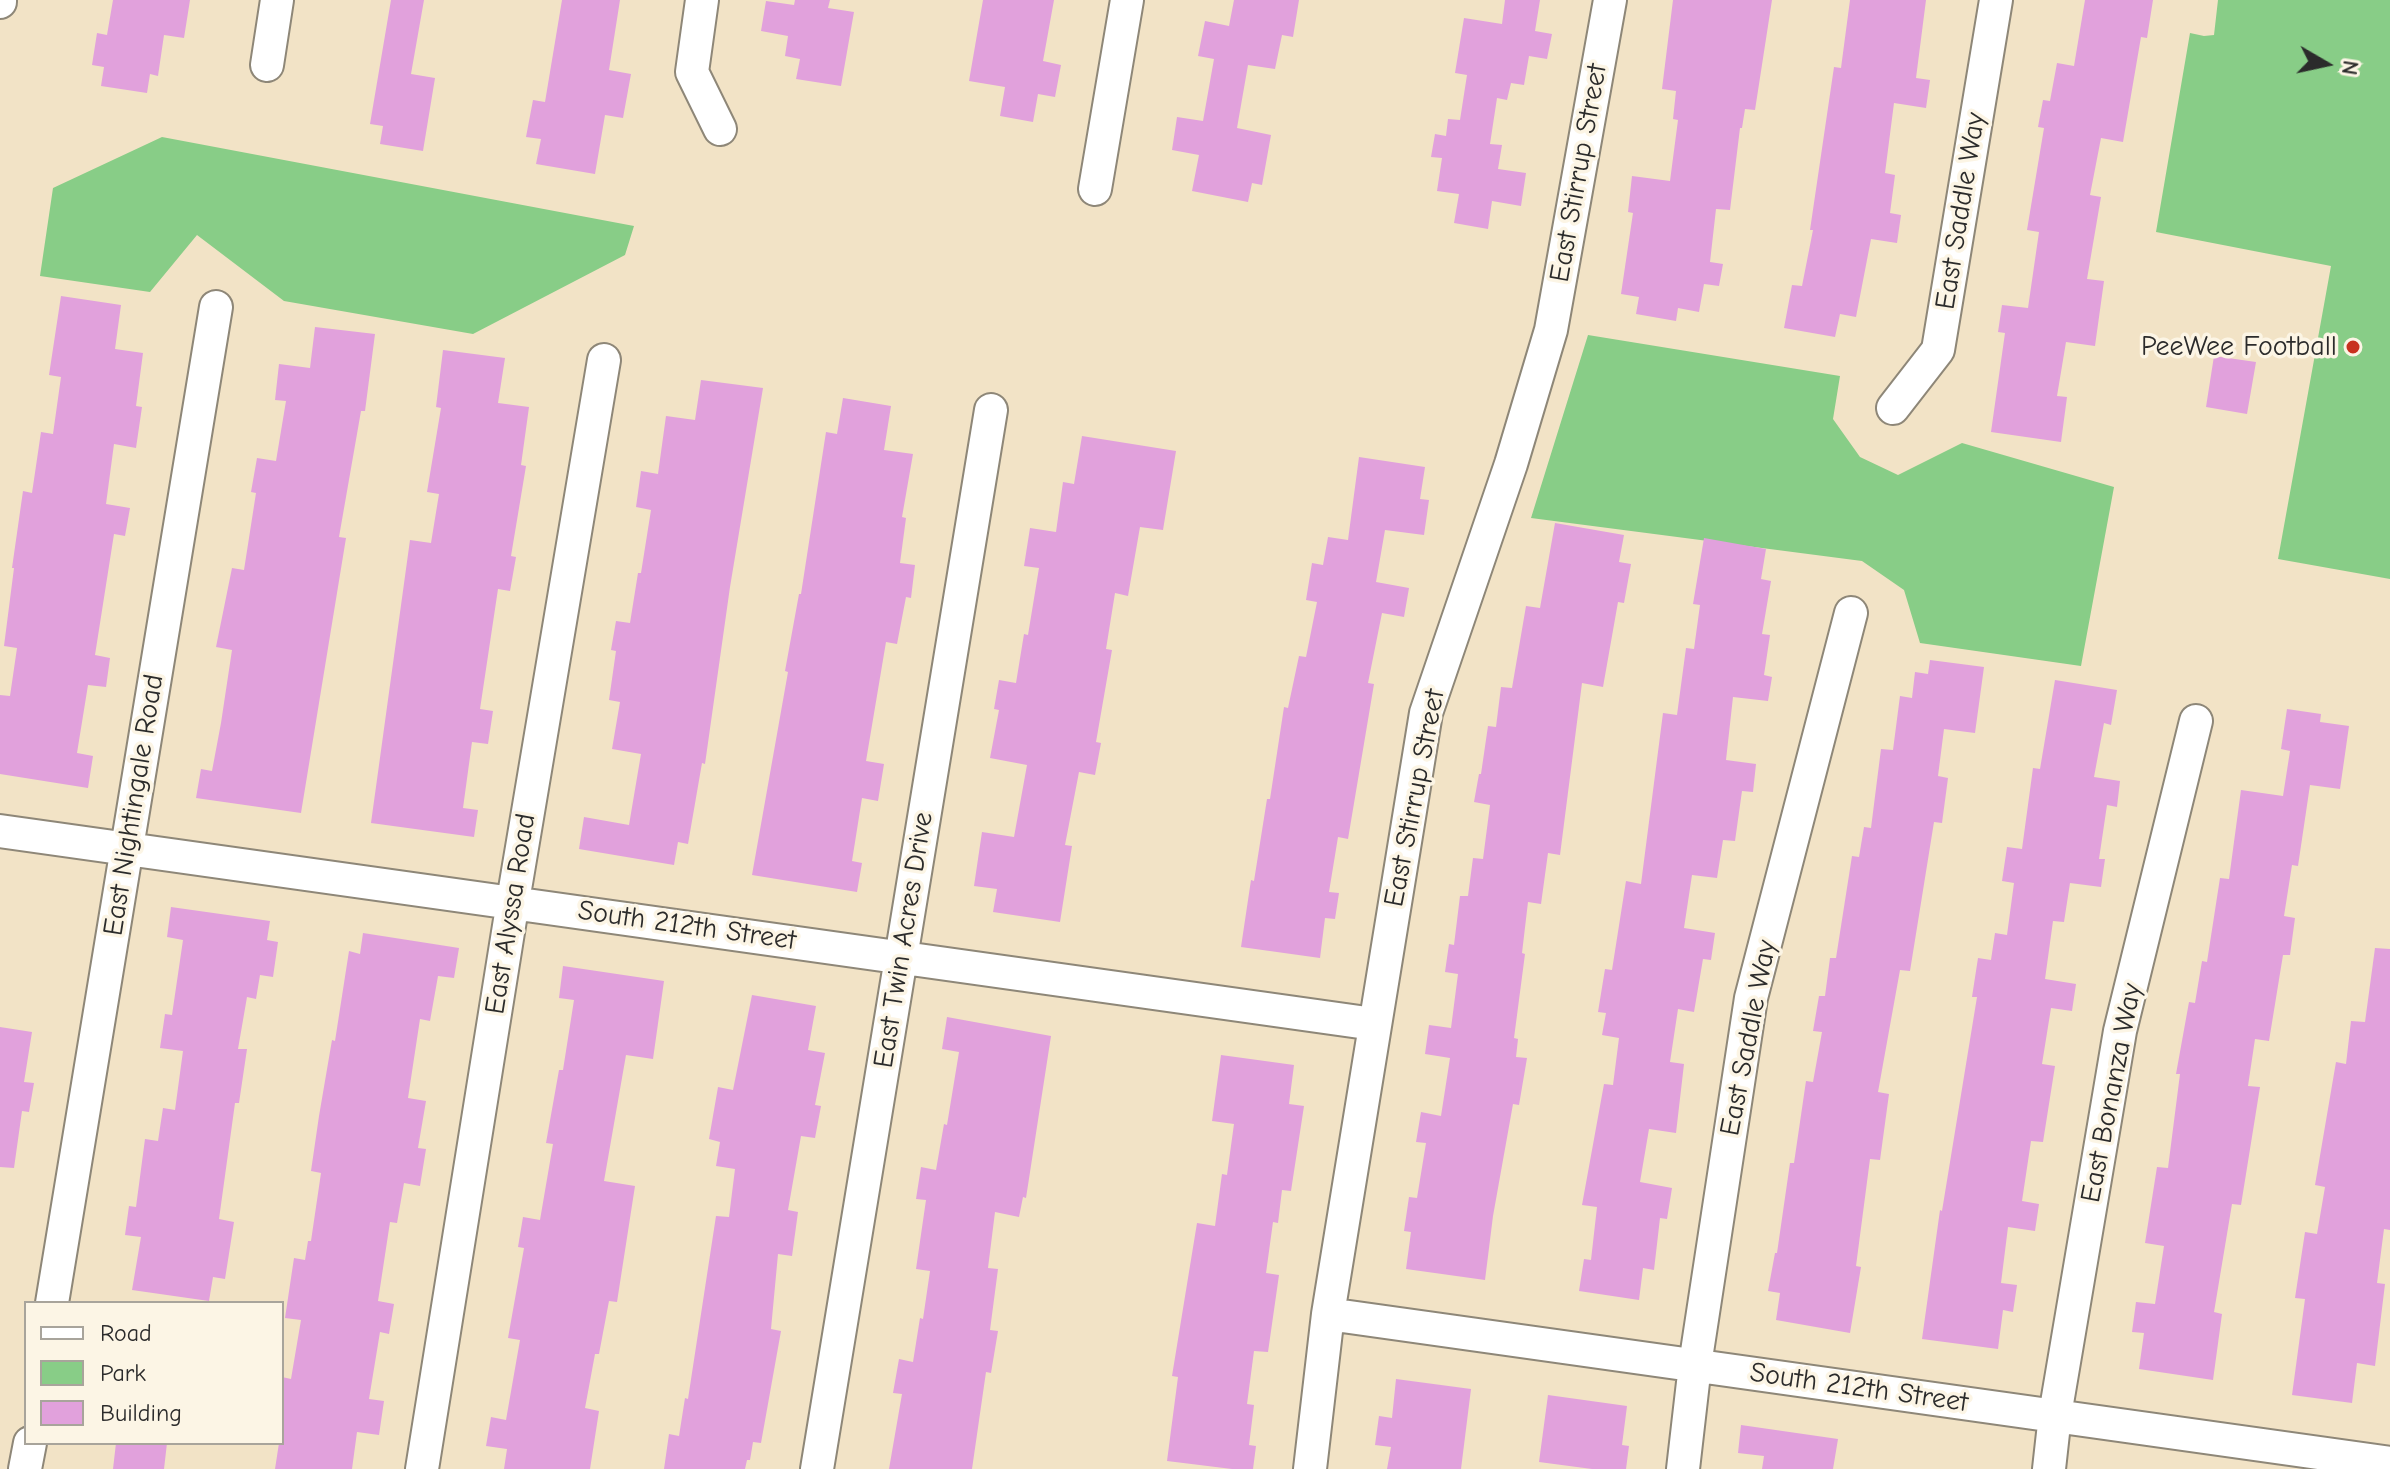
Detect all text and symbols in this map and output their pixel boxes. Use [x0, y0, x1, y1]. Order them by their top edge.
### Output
north arrow [2286, 24, 2366, 104]
text: N [2336, 59, 2364, 77]
street label: East Stirrup Street [1543, 61, 1615, 285]
street label: East Saddle Way [1929, 110, 1993, 312]
place label: PeeWee Football [2141, 330, 2337, 364]
marker: PeeWee Football [2344, 338, 2362, 356]
street label: East Nightingale Road [97, 672, 171, 938]
street label: East Stirrup Street [1377, 686, 1453, 910]
street label: East Twin Acres Drive [867, 810, 941, 1070]
street label: East Alyssa Road [479, 811, 543, 1017]
street label: South 212th Street [576, 894, 798, 958]
street label: East Saddle Way [1714, 937, 1784, 1139]
street label: East Bonanza Way [2074, 981, 2150, 1205]
legend [24, 1301, 284, 1445]
text: Road [100, 1319, 152, 1347]
street label: South 212th Street [1748, 1356, 1970, 1420]
text: Park [100, 1359, 146, 1387]
text: Building [100, 1399, 182, 1427]

